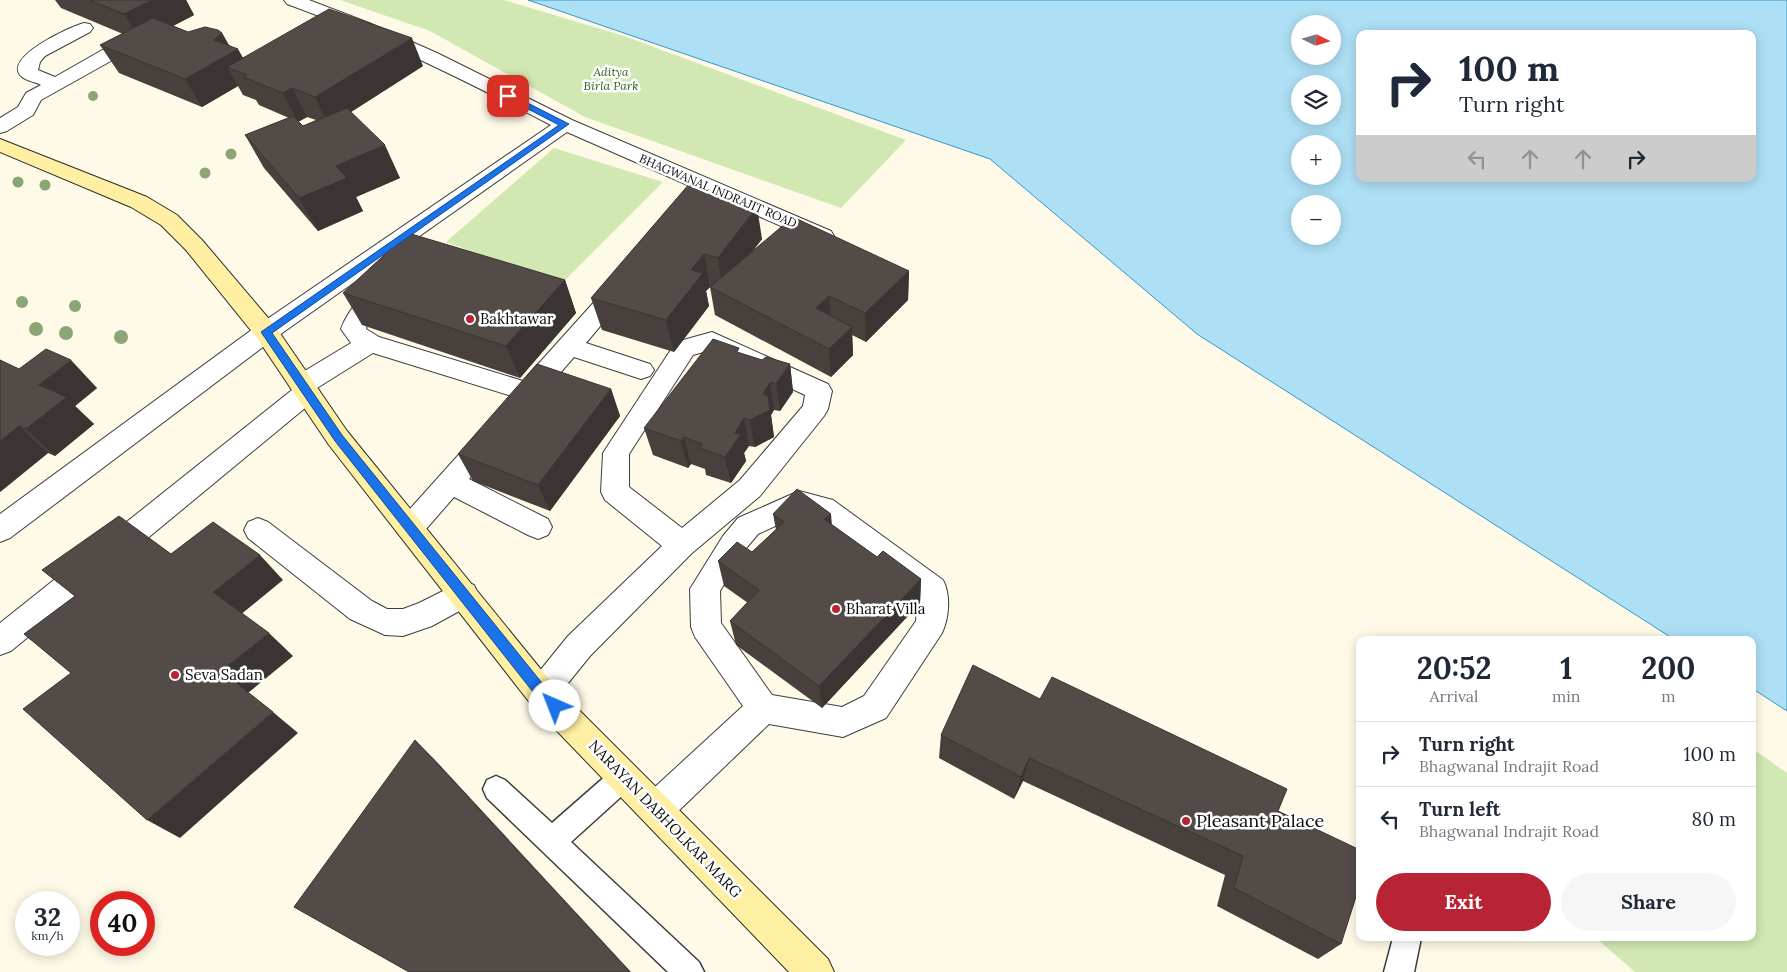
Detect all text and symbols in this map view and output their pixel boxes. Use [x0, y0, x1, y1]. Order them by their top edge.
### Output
north arrow [1291, 15, 1341, 65]
map controls [1291, 15, 1341, 245]
text: 100 m [1459, 46, 1559, 91]
icon: right [1376, 50, 1441, 115]
park label: Aditya Birla Park [583, 64, 639, 93]
pin [487, 75, 529, 117]
button: layers [1291, 75, 1341, 125]
icon: arrive [494, 82, 522, 110]
text: Turn right [1459, 90, 1564, 118]
button: + [1291, 135, 1341, 185]
icon: left [1463, 145, 1491, 173]
icon: ahead [1516, 145, 1544, 173]
icon: ahead [1569, 145, 1597, 173]
icon: right [1622, 145, 1650, 173]
street label: BHAGWANAL INDRAJIT ROAD [637, 150, 799, 231]
button: − [1291, 195, 1341, 245]
place label: Bakhtawar [480, 309, 554, 328]
marker: Bakhtawar [464, 313, 476, 325]
place label: Bharat Villa [846, 599, 926, 618]
marker: Bharat Villa [830, 603, 842, 615]
text: 20:52 [1417, 649, 1491, 687]
text: 1 [1560, 649, 1572, 687]
text: 200 [1641, 649, 1695, 687]
place label: Seva Sadan [185, 665, 263, 684]
marker: Seva Sadan [169, 669, 181, 681]
position arrow [528, 679, 580, 731]
text: Arrival [1430, 686, 1478, 706]
text: min [1552, 686, 1581, 706]
text: m [1661, 686, 1675, 706]
text: Turn right [1419, 732, 1515, 756]
street label: NARAYAN DABHOLKAR MARG [585, 736, 746, 902]
icon: right [1376, 740, 1404, 768]
text: 100 m [1684, 742, 1736, 766]
text: Bhagwanal Indrajit Road [1419, 756, 1599, 776]
text: Turn left [1419, 797, 1500, 821]
icon: left [1376, 805, 1404, 833]
text: 80 m [1692, 807, 1736, 831]
place label: Pleasant Palace [1196, 809, 1325, 832]
marker: Pleasant Palace [1180, 815, 1192, 827]
text: Bhagwanal Indrajit Road [1419, 821, 1599, 841]
button: Exit [1376, 873, 1551, 931]
button: Share [1561, 873, 1736, 931]
speed limit sign: 40 [90, 891, 155, 956]
text: 32 [34, 901, 61, 933]
text: km/h [31, 928, 64, 943]

